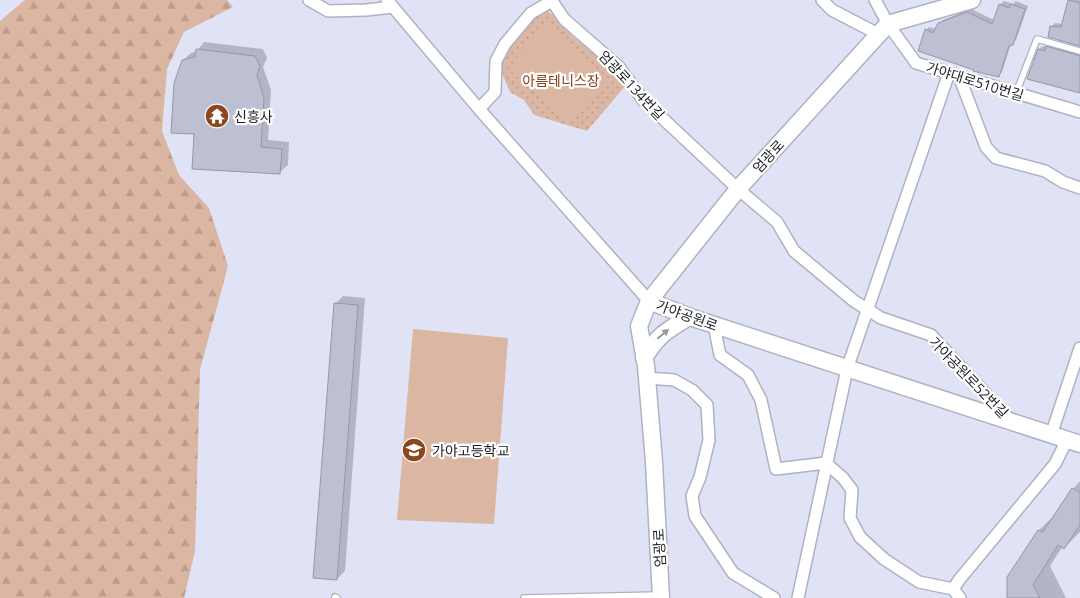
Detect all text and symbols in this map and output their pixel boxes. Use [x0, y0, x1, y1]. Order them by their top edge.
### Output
street label: 엄광로134번길 [595, 46, 669, 124]
street label: 가야대로510번길 [924, 57, 1026, 105]
park label: 아름테니스장 [522, 71, 600, 90]
temple icon: 신흥사 [204, 103, 230, 129]
place label: 신흥사 [234, 107, 273, 126]
street label: 엄광로 [748, 135, 788, 177]
street label: 가야공원로 [653, 295, 721, 335]
one-way arrow [657, 329, 669, 340]
street label: 가야공원로52번길 [925, 332, 1013, 422]
school or university icon: 가야고등학교 [401, 437, 427, 463]
place label: 가야고등학교 [432, 441, 509, 460]
street label: 엄광로 [648, 528, 669, 568]

